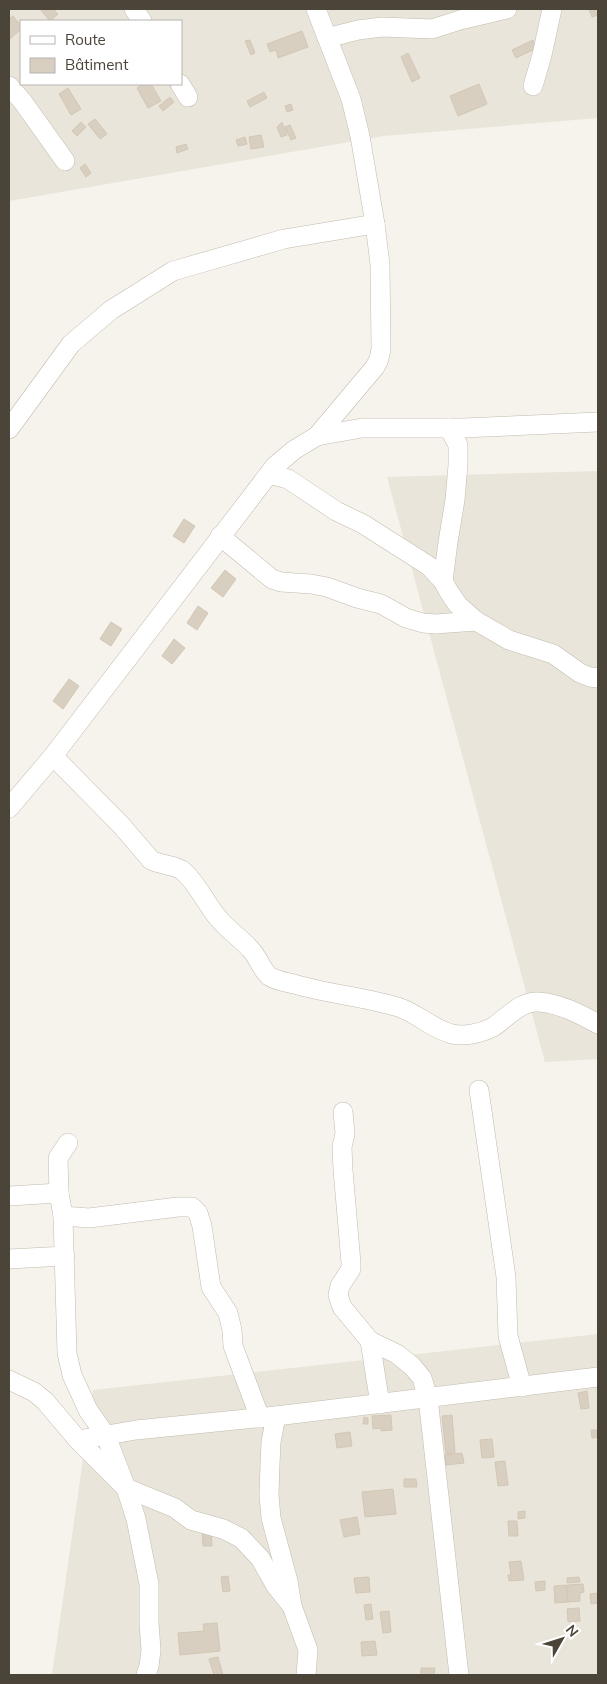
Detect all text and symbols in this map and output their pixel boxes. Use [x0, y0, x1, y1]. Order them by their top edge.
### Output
legend [20, 20, 182, 85]
text: Route [65, 30, 106, 49]
text: Bâtiment [65, 55, 128, 74]
north arrow [537, 1614, 587, 1664]
text: N [562, 1621, 582, 1641]

